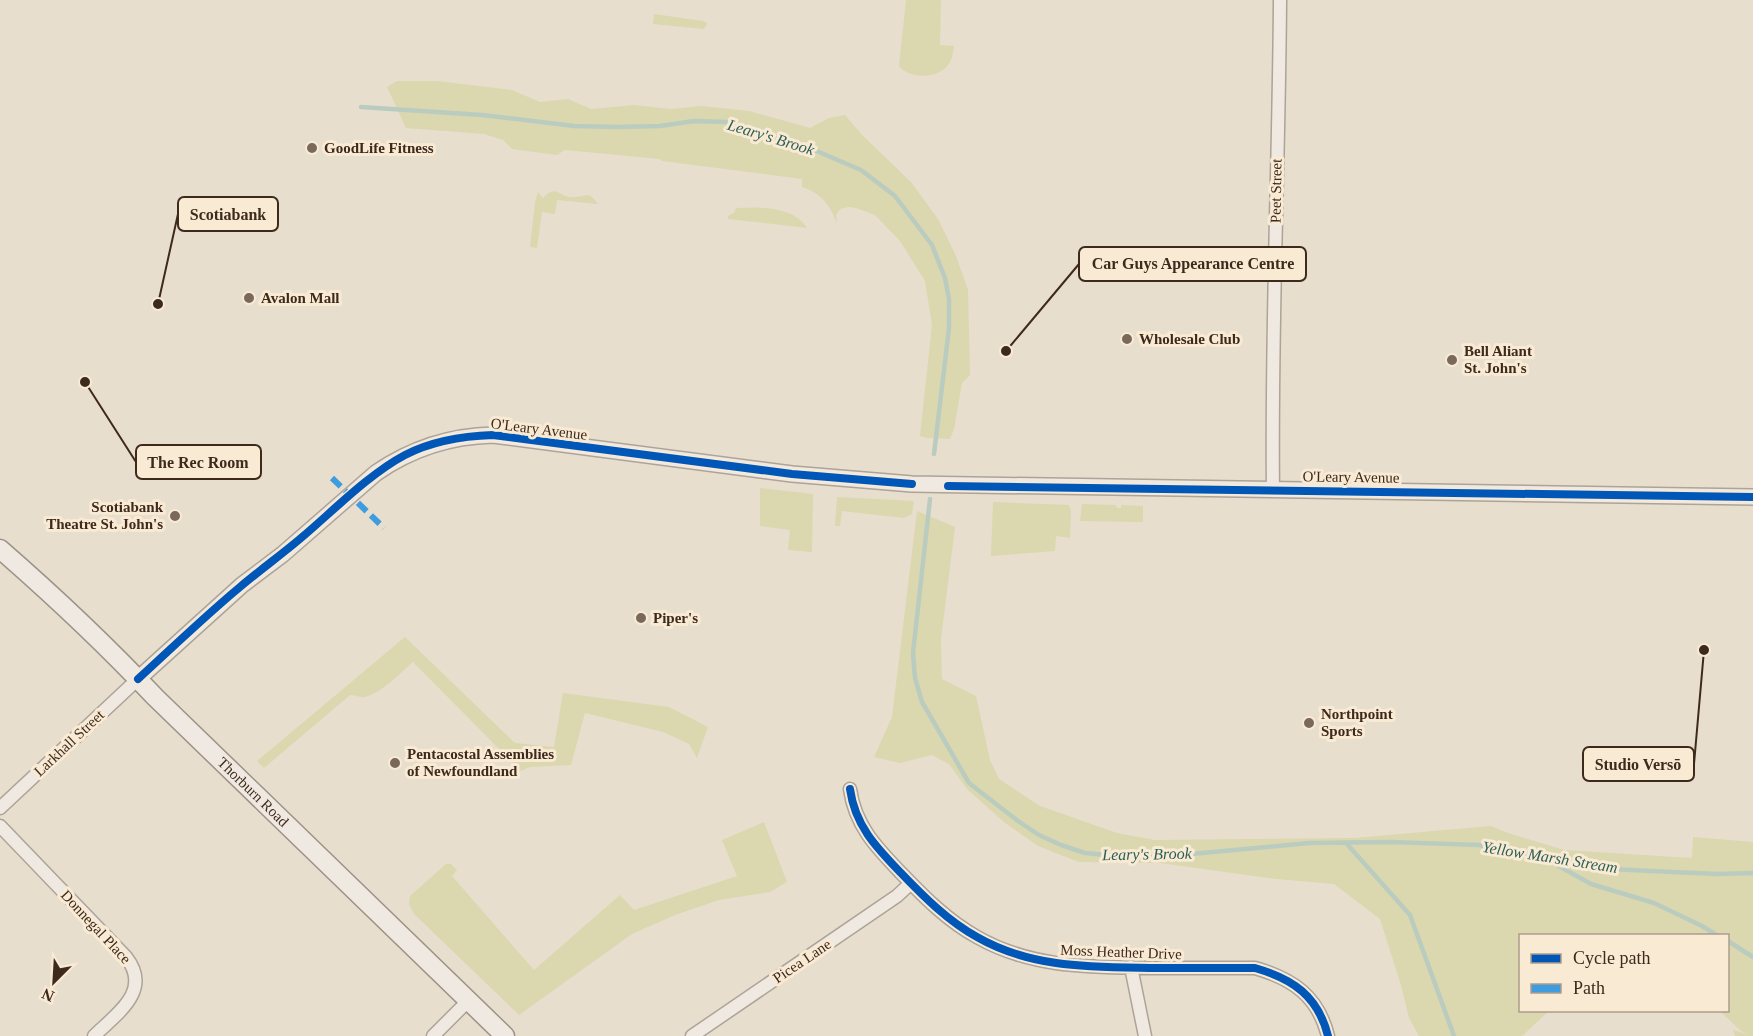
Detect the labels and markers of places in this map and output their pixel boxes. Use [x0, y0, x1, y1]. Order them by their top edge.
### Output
place label: GoodLife Fitness [324, 140, 434, 156]
marker: GoodLife Fitness [305, 141, 319, 155]
callout: Scotiabank [178, 197, 278, 231]
callout: Car Guys Appearance Centre [1079, 247, 1306, 281]
place label: Avalon Mall [261, 290, 339, 306]
marker: Avalon Mall [242, 291, 256, 305]
place label: Wholesale Club [1139, 331, 1240, 347]
marker: Wholesale Club [1120, 332, 1134, 346]
place label: Bell Aliant St. John's [1464, 343, 1532, 376]
marker: Bell Aliant St. John's [1445, 353, 1459, 367]
callout: The Rec Room [136, 445, 261, 479]
place label: Scotiabank Theatre St. John's [46, 499, 164, 532]
marker: Scotiabank Theatre St. John's [168, 509, 182, 523]
place label: Piper's [653, 610, 698, 626]
marker: Piper's [634, 611, 648, 625]
place label: Northpoint Sports [1321, 706, 1393, 739]
marker: Northpoint Sports [1302, 716, 1316, 730]
place label: Pentacostal Assemblies of Newfoundland [407, 746, 554, 779]
callout: Studio Versō [1583, 747, 1694, 781]
marker: Pentacostal Assemblies of Newfoundland [388, 756, 402, 770]

